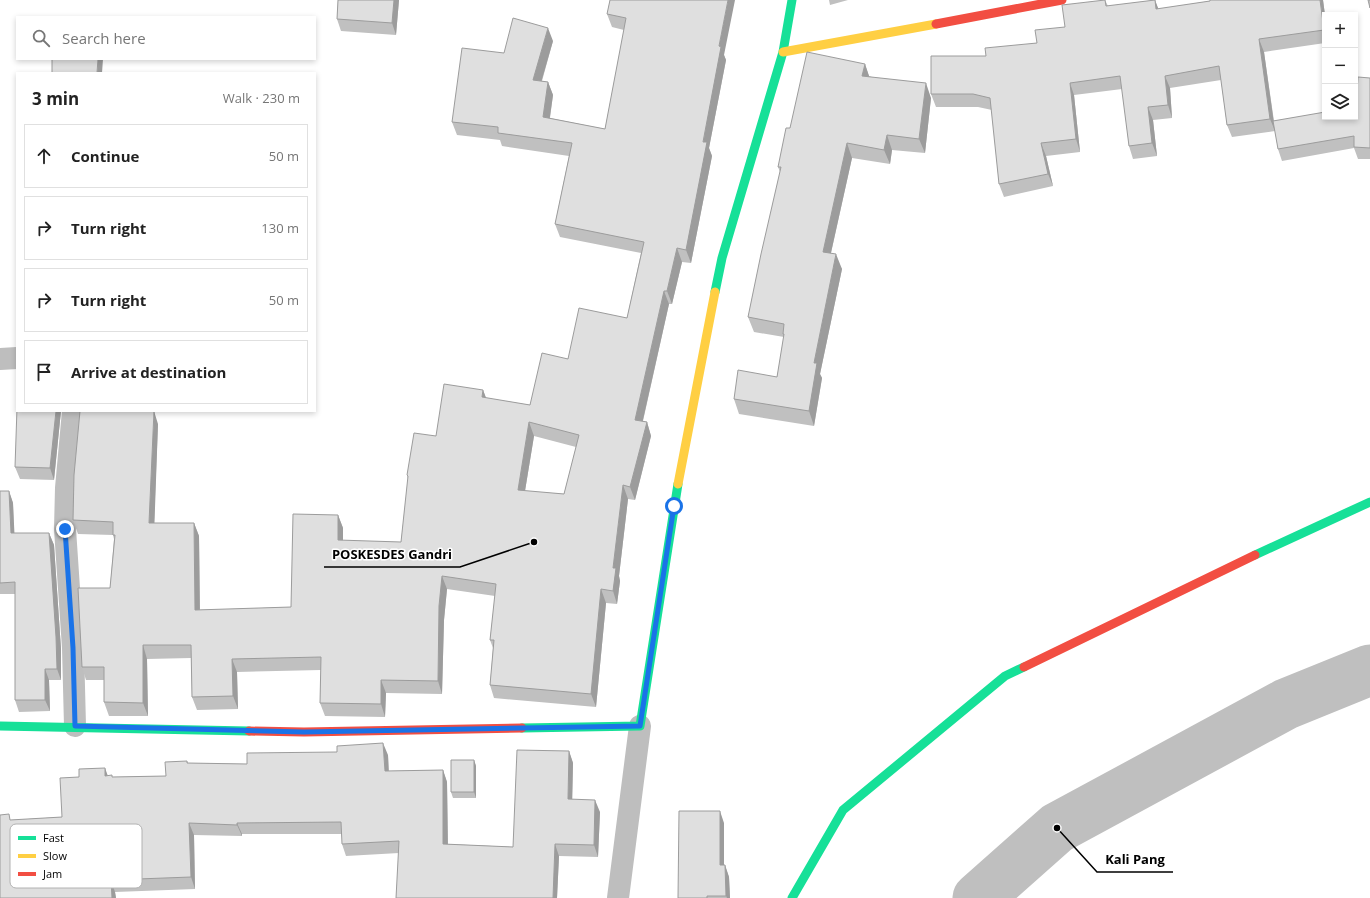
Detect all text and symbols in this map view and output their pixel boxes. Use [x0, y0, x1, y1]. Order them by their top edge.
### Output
map controls [1322, 12, 1358, 120]
button: + [1322, 12, 1358, 48]
search box [16, 16, 316, 60]
icon: search [30, 27, 52, 49]
text: Search here [62, 28, 146, 48]
button: − [1322, 48, 1358, 84]
button: layers [1322, 84, 1358, 120]
text: 3 min [32, 87, 79, 110]
text: Walk · 230 m [223, 89, 300, 107]
icon: ahead [33, 145, 55, 167]
text: Continue [71, 146, 139, 166]
text: 50 m [269, 147, 299, 165]
icon: right [33, 217, 55, 239]
text: Turn right [71, 218, 146, 238]
text: 130 m [261, 219, 299, 237]
icon: right [33, 289, 55, 311]
text: Turn right [71, 290, 146, 310]
text: 50 m [269, 291, 299, 309]
icon: arrive [33, 361, 55, 383]
text: Arrive at destination [71, 362, 226, 382]
route start [665, 497, 683, 515]
route end [56, 520, 74, 538]
callout: POSKESDES Gandri [324, 542, 460, 567]
text: POSKESDES Gandri [332, 545, 452, 563]
legend [10, 824, 142, 888]
text: Fast [43, 830, 64, 845]
callout: Kali Pang [1097, 847, 1173, 872]
text: Slow [43, 848, 67, 863]
text: Kali Pang [1105, 850, 1166, 868]
text: Jam [42, 866, 62, 881]

